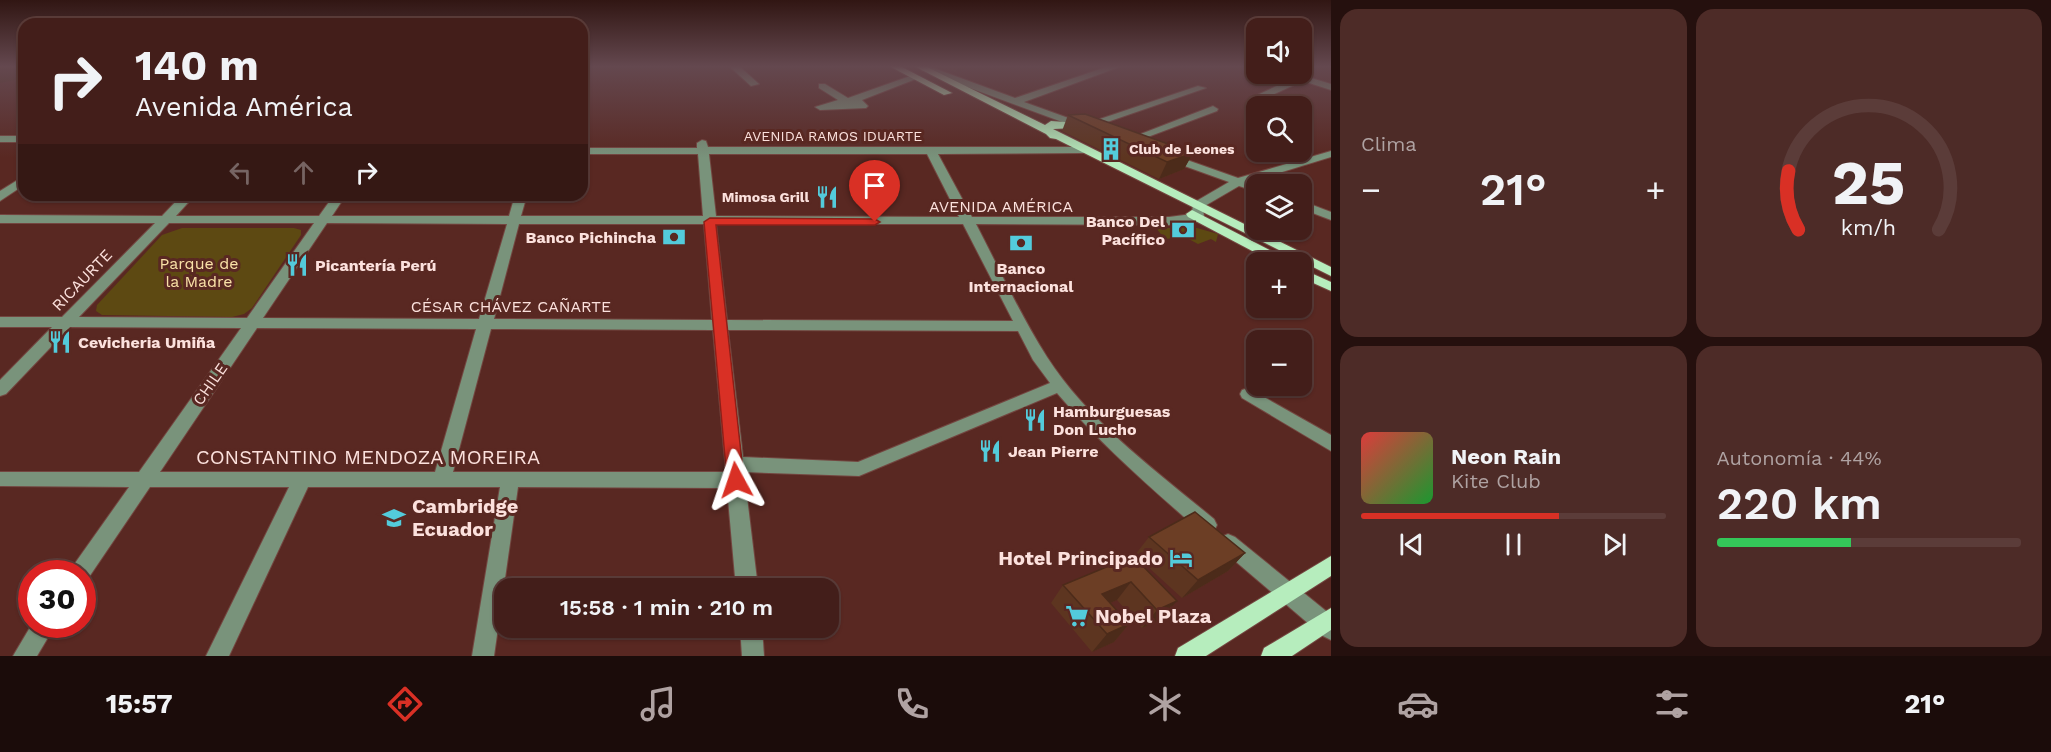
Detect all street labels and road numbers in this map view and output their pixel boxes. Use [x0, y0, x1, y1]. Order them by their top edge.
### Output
street label: AVENIDA RAMOS IDUARTE [744, 128, 922, 144]
street label: AVENIDA AMÉRICA [929, 197, 1073, 216]
street label: RICAURTE [48, 245, 116, 315]
street label: CÉSAR CHÁVEZ CAÑARTE [411, 297, 611, 316]
street label: CHILE [189, 359, 231, 409]
street label: CONSTANTINO MENDOZA MOREIRA [196, 445, 540, 469]

